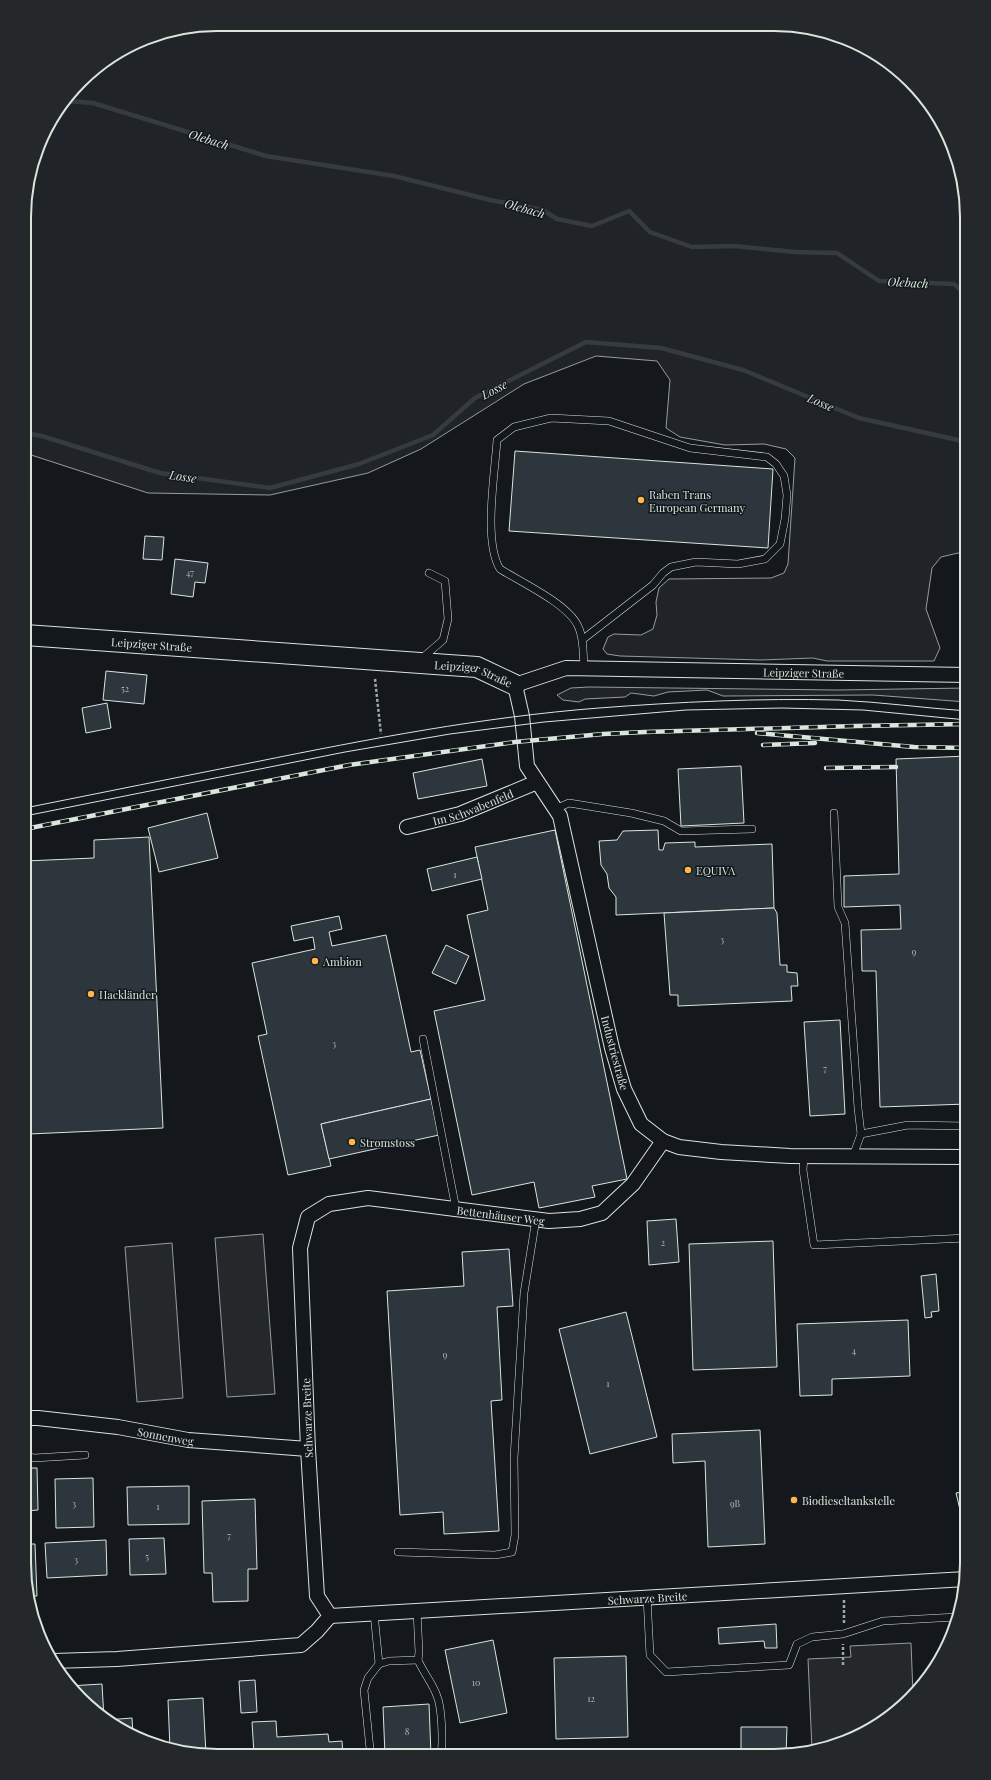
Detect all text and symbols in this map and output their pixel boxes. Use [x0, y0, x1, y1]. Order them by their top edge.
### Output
water label: Olebach [187, 125, 231, 153]
water label: Olebach [503, 195, 547, 221]
water label: Olebach [887, 273, 929, 291]
water label: Losse [477, 376, 510, 403]
water label: Losse [804, 389, 837, 415]
water label: Losse [167, 466, 198, 486]
place label: Raben Trans European Germany [649, 487, 745, 515]
marker: Raben Trans European Germany [636, 495, 646, 505]
house number: 47 [186, 566, 194, 578]
street label: Leipziger Straße [111, 634, 193, 654]
street label: Leipziger Straße [434, 657, 515, 690]
street label: Leipziger Straße [763, 664, 845, 680]
house number: 52 [121, 682, 129, 694]
street label: Im Schwabenfeld [431, 785, 516, 828]
place label: EQUIVA [696, 863, 735, 878]
marker: EQUIVA [683, 865, 693, 875]
house number: 1 [453, 868, 457, 880]
house number: 3 [720, 933, 724, 945]
house number: 9 [912, 945, 917, 957]
place label: Ambion [322, 954, 362, 969]
marker: Ambion [310, 956, 320, 966]
place label: Hackländer [99, 987, 156, 1002]
marker: Hackländer [86, 989, 96, 999]
street label: Industriestraße [598, 1014, 632, 1092]
house number: 3 [332, 1037, 336, 1049]
house number: 7 [823, 1062, 827, 1074]
place label: Stromstoss [360, 1135, 415, 1150]
marker: Stromstoss [347, 1137, 357, 1147]
street label: Bettenhäuser Weg [456, 1202, 546, 1228]
house number: 2 [661, 1236, 665, 1248]
house number: 4 [852, 1344, 857, 1356]
house number: 9 [443, 1348, 448, 1360]
street label: Schwarze Breite [298, 1377, 316, 1458]
house number: 1 [606, 1377, 610, 1389]
street label: Sonnenweg [136, 1423, 195, 1448]
place label: Biodieseltankstelle [802, 1493, 895, 1508]
marker: Biodieseltankstelle [789, 1495, 799, 1505]
house number: 3 [72, 1497, 76, 1509]
house number: 9B [730, 1497, 740, 1509]
house number: 1 [156, 1500, 160, 1512]
house number: 7 [227, 1529, 231, 1541]
house number: 5 [145, 1550, 149, 1562]
house number: 3 [74, 1553, 78, 1565]
street label: Schwarze Breite [607, 1588, 688, 1607]
house number: 10 [472, 1676, 480, 1688]
house number: 12 [587, 1692, 595, 1704]
house number: 8 [405, 1725, 410, 1737]

